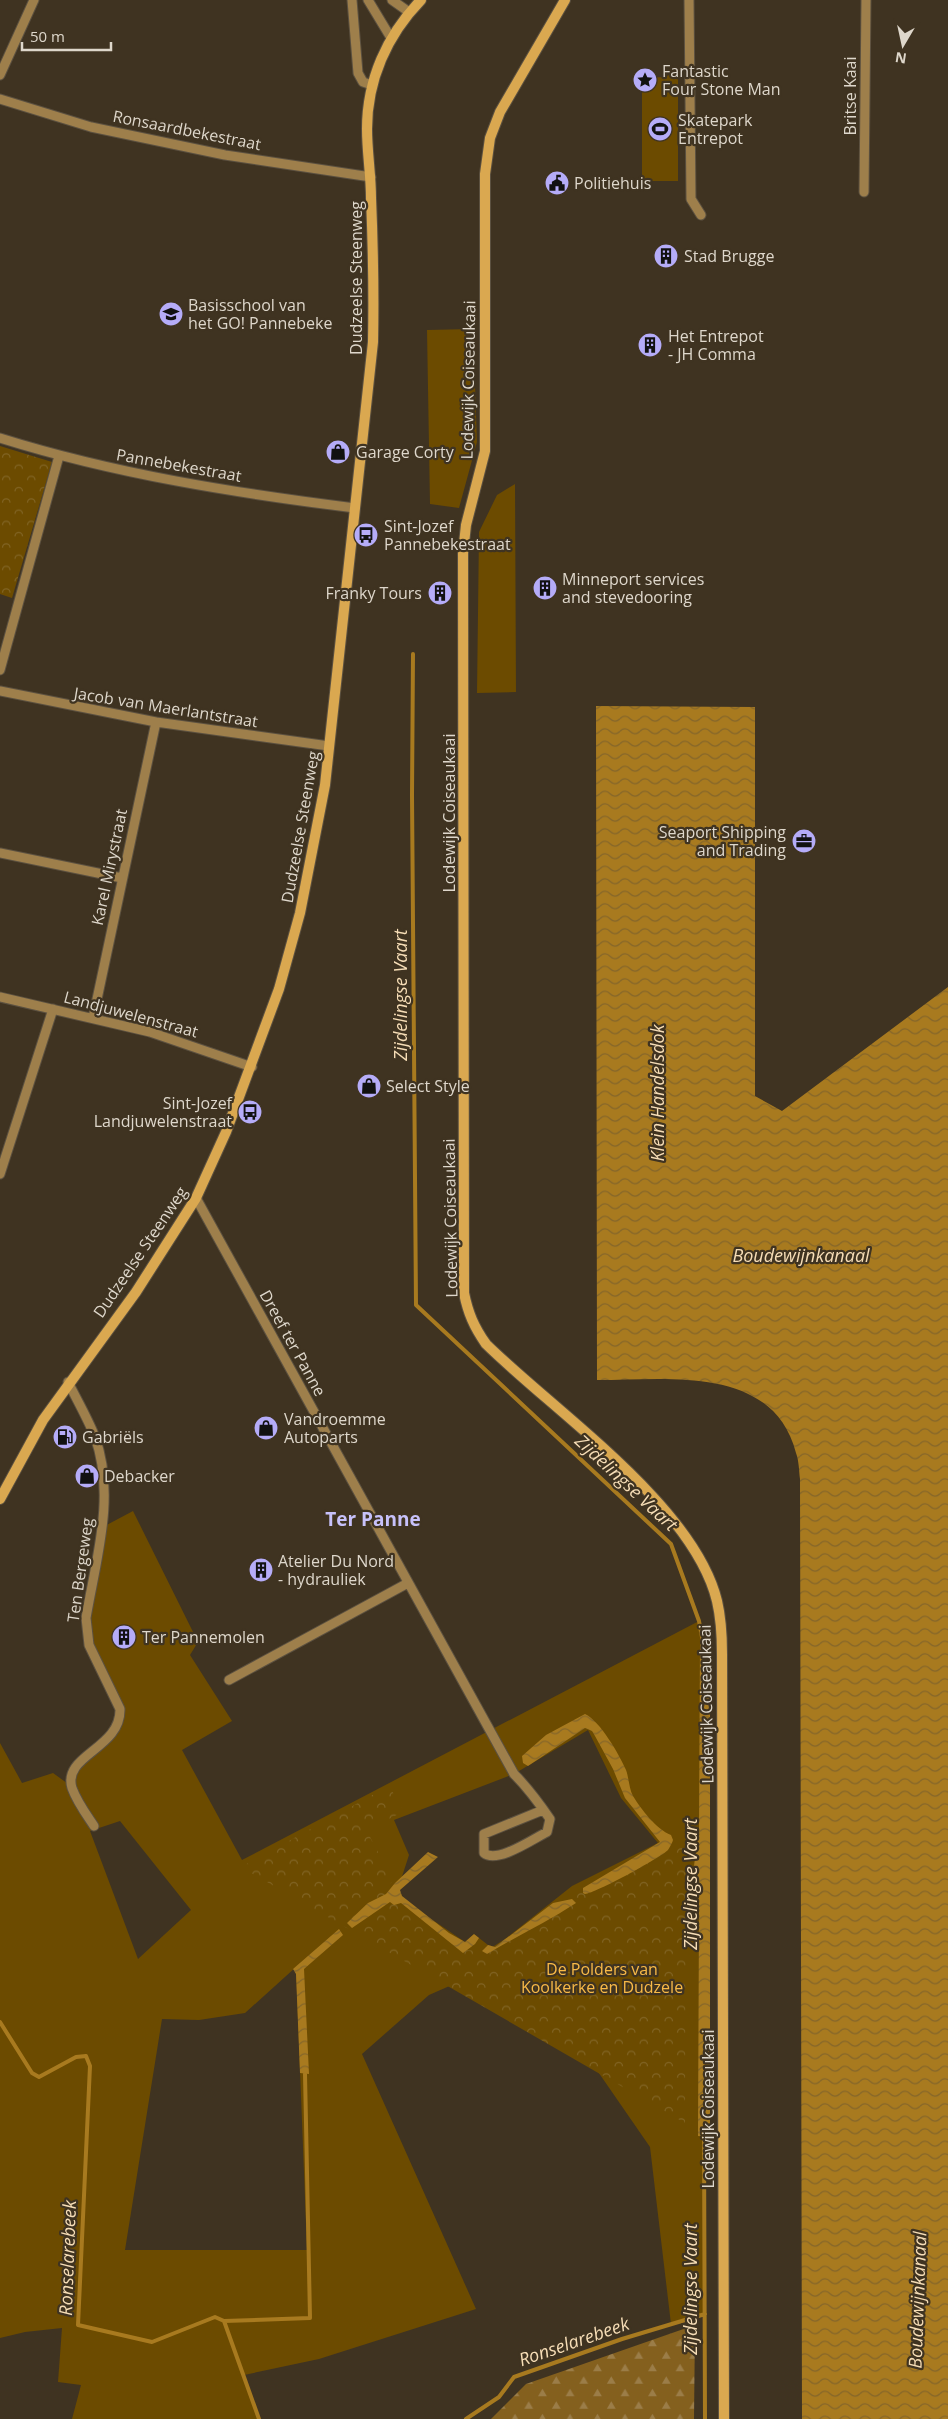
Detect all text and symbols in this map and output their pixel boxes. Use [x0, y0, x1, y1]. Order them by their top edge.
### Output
scale bar [22, 20, 111, 52]
north arrow [878, 20, 928, 70]
text: 50 m [30, 26, 65, 46]
text: N [894, 48, 908, 69]
street label: Britse Kaai [839, 57, 861, 136]
place label: Fantastic Four Stone Man [662, 60, 781, 100]
place icon: Fantastic Four Stone Man [632, 67, 658, 93]
street label: Ronsaardbekestraat [111, 105, 263, 155]
place label: Skatepark Entrepot [678, 109, 753, 149]
sports icon: Skatepark Entrepot [647, 116, 673, 142]
public building icon: Politiehuis [544, 170, 570, 196]
place label: Politiehuis [574, 172, 651, 194]
street label: Dudzeelse Steenweg [345, 201, 367, 355]
building icon: Stad Brugge [653, 243, 679, 269]
place label: Stad Brugge [684, 245, 774, 267]
place label: Basisschool van het GO! Pannebeke [188, 294, 332, 334]
street label: Lodewijk Coiseaukaai [456, 300, 480, 460]
school or university icon: Basisschool van het GO! Pannebeke [158, 301, 184, 327]
place label: Het Entrepot - JH Comma [668, 325, 764, 365]
building icon: Het Entrepot - JH Comma [637, 332, 663, 358]
shop icon: Garage Corty [325, 439, 351, 465]
place label: Garage Corty [356, 441, 455, 463]
street label: Pannebekestraat [115, 443, 244, 487]
place label: Sint-Jozef Pannebekestraat [384, 515, 511, 555]
bus stop icon: Sint-Jozef Pannebekestraat [353, 522, 379, 548]
place label: Minneport services and stevedooring [562, 568, 704, 608]
building icon: Minneport services and stevedooring [532, 575, 558, 601]
building icon: Franky Tours [427, 580, 453, 606]
place label: Franky Tours [326, 582, 422, 604]
street label: Jacob van Maerlantstraat [71, 681, 260, 732]
street label: Lodewijk Coiseaukaai [438, 733, 460, 893]
street label: Dudzeelse Steenweg [276, 749, 324, 905]
street label: Karel Mirystraat [86, 806, 132, 927]
place label: Seaport Shipping and Trading [659, 821, 786, 861]
office icon: Seaport Shipping and Trading [791, 828, 817, 854]
water label: Zijdelingse Vaart [388, 928, 412, 1062]
street label: Landjuwelenstraat [61, 985, 201, 1043]
water label: Klein Handelsdok [645, 1023, 669, 1161]
shop icon: Select Style [356, 1073, 382, 1099]
place label: Select Style [386, 1075, 470, 1097]
place label: Sint-Jozef Landjuwelenstraat [94, 1092, 234, 1132]
bus stop icon: Sint-Jozef Landjuwelenstraat [237, 1099, 263, 1125]
street label: Lodewijk Coiseaukaai [438, 1138, 462, 1298]
street label: Dudzeelse Steenweg [88, 1182, 192, 1322]
water label: Boudewijnkanaal [732, 1243, 870, 1267]
street label: Dreef ter Panne [255, 1286, 331, 1400]
place label: Vandroemme Autoparts [284, 1408, 386, 1448]
shop icon: Vandroemme Autoparts [253, 1415, 279, 1441]
fuel station icon: Gabriëls [52, 1424, 78, 1450]
place label: Gabriëls [82, 1426, 144, 1448]
water label: Zijdelingse Vaart [570, 1428, 684, 1537]
shop icon: Debacker [74, 1463, 100, 1489]
place label: Debacker [104, 1465, 175, 1487]
district label: Ter Panne [325, 1506, 421, 1532]
street label: Ten Bergeweg [62, 1516, 98, 1624]
place label: Atelier Du Nord - hydrauliek [278, 1550, 394, 1590]
building icon: Atelier Du Nord - hydrauliek [248, 1557, 274, 1583]
building icon: Ter Pannemolen [111, 1624, 137, 1650]
street label: Lodewijk Coiseaukaai [694, 1624, 718, 1784]
place label: Ter Pannemolen [142, 1626, 265, 1648]
water label: Zijdelingse Vaart [678, 1817, 702, 1951]
park label: De Polders van Koolkerke en Dudzele [521, 1958, 683, 1998]
street label: Lodewijk Coiseaukaai [697, 2029, 719, 2189]
water label: Ronselarebeek [53, 2199, 81, 2316]
water label: Zijdelingse Vaart [678, 2222, 702, 2356]
water label: Boudewijnkanaal [903, 2231, 931, 2369]
water label: Ronselarebeek [515, 2311, 633, 2371]

